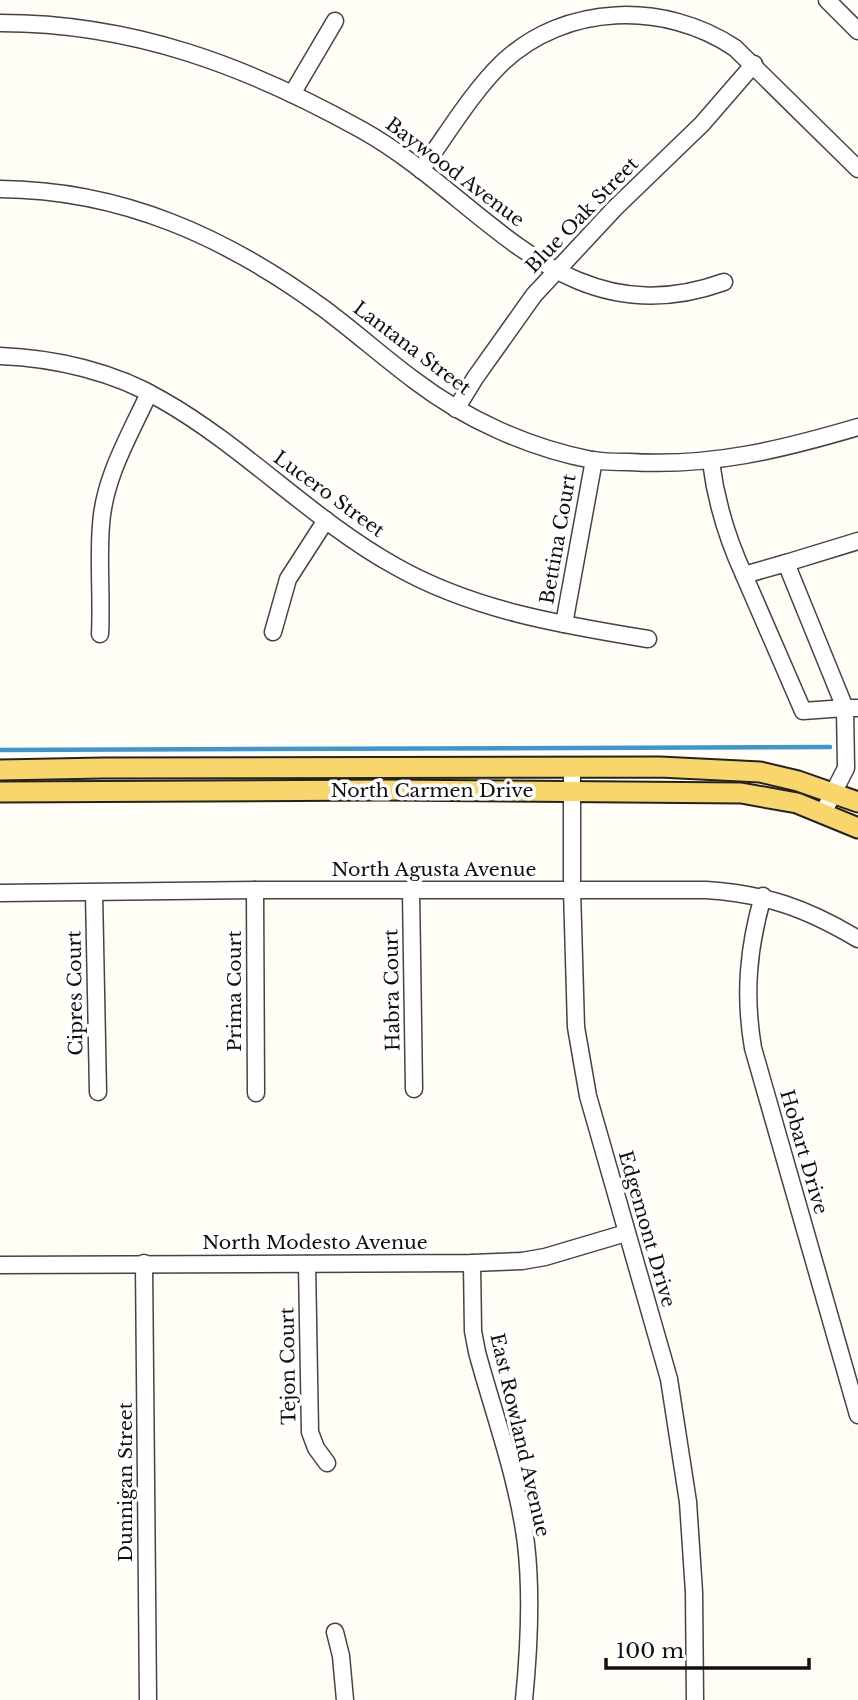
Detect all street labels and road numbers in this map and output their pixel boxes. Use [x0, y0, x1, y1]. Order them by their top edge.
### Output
street label: Baywood Avenue [381, 112, 529, 232]
street label: Blue Oak Street [521, 152, 644, 278]
street label: Lantana Street [349, 296, 476, 400]
street label: Lucero Street [269, 446, 390, 542]
street label: Bettina Court [535, 471, 581, 606]
street label: North Carmen Drive [331, 779, 533, 802]
street label: North Agusta Avenue [332, 858, 536, 881]
street label: Habra Court [379, 928, 405, 1051]
street label: Cipres Court [62, 929, 88, 1056]
street label: Prima Court [223, 929, 246, 1052]
street label: Hobart Drive [775, 1087, 833, 1217]
street label: Edgemont Drive [614, 1148, 680, 1310]
street label: North Modesto Avenue [202, 1231, 428, 1254]
street label: Tejon Court [275, 1306, 301, 1425]
street label: East Rowland Avenue [485, 1331, 555, 1539]
street label: Dunnigan Street [114, 1401, 137, 1562]

